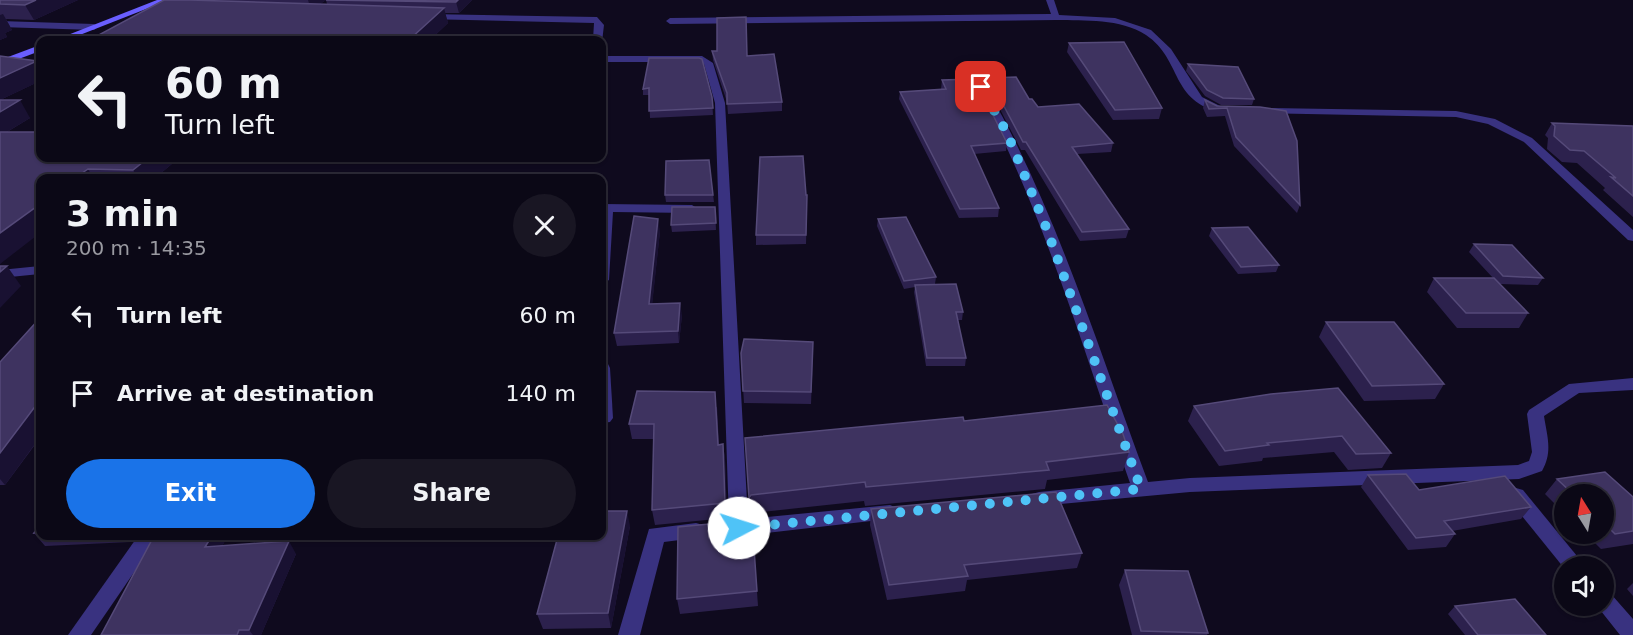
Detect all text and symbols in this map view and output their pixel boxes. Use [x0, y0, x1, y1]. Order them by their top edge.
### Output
text: 60 m [165, 59, 282, 108]
icon: left [66, 60, 144, 138]
pin [955, 61, 1006, 112]
icon: arrive [964, 70, 997, 103]
text: Turn left [165, 109, 275, 140]
text: 3 min [66, 193, 179, 234]
button: close [513, 194, 576, 257]
text: 200 m · 14:35 [66, 236, 207, 260]
icon: left [66, 299, 99, 332]
text: Turn left [117, 303, 222, 328]
text: 60 m [520, 303, 576, 328]
icon: arrive [66, 377, 99, 410]
text: Arrive at destination [117, 381, 374, 406]
text: 140 m [506, 381, 576, 406]
button: Exit [66, 459, 315, 528]
button: Share [327, 459, 576, 528]
north arrow [1554, 484, 1614, 544]
map controls [1554, 484, 1614, 616]
position arrow [707, 496, 771, 560]
button: sound [1554, 556, 1614, 616]

